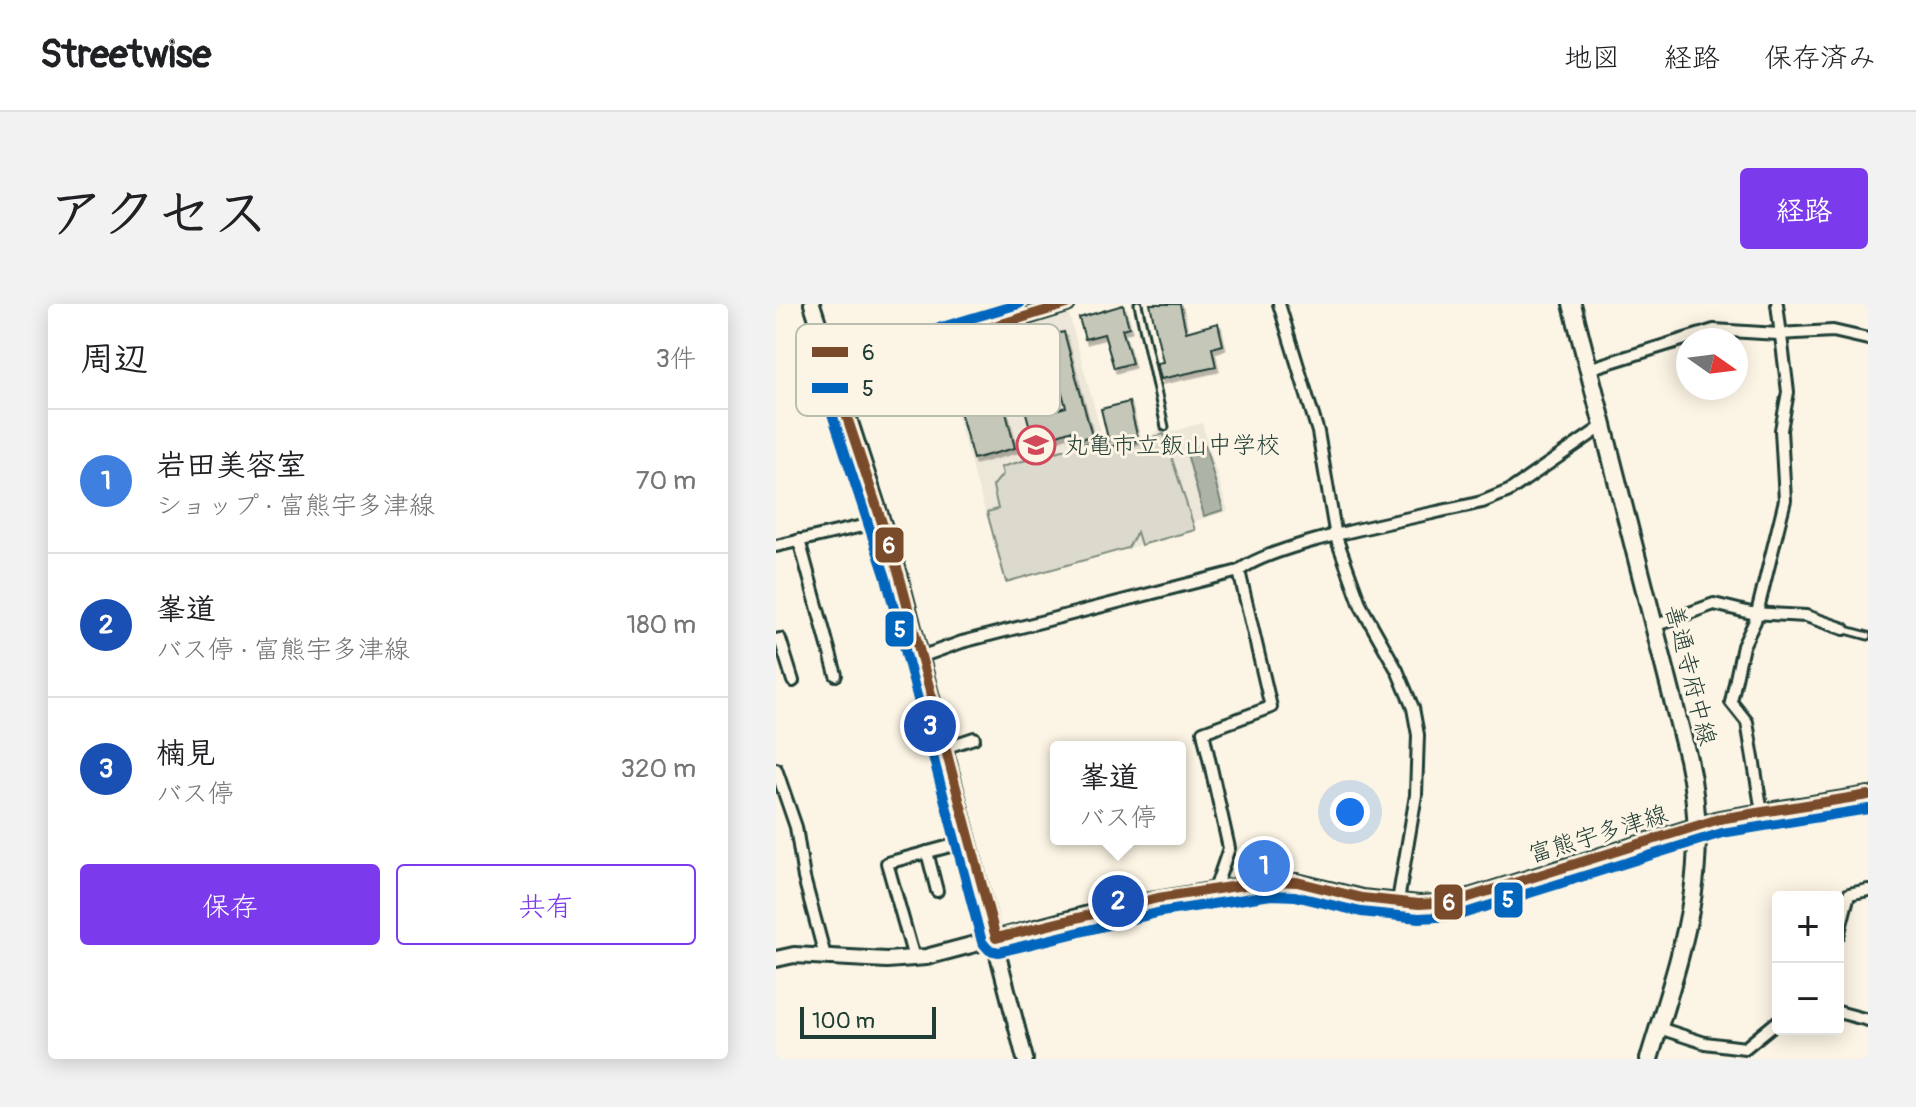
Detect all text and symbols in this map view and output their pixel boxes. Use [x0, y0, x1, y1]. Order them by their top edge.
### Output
text: Streetwise [40, 31, 211, 79]
text: 地図 [1564, 41, 1620, 76]
text: 経路 [1664, 41, 1720, 76]
text: 保存済み [1764, 41, 1876, 76]
button: 経路 [1740, 168, 1868, 249]
text: アクセス [48, 180, 269, 249]
legend [796, 324, 1060, 416]
north arrow [1676, 328, 1748, 400]
text: 周辺 [80, 338, 148, 381]
text: 6 [862, 339, 875, 367]
text: 3件 [655, 343, 696, 375]
text: 5 [862, 375, 874, 403]
school or university icon: 丸亀市立飯山中学校 [1015, 424, 1057, 466]
place label: 丸亀市立飯山中学校 [1064, 431, 1280, 460]
text: 岩田美容室 [156, 447, 306, 484]
text: 1 [101, 465, 111, 497]
text: 70 m [636, 465, 696, 497]
text: ショップ · 富熊宇多津線 [156, 490, 435, 522]
line badge: 6 [874, 526, 905, 564]
text: 6 [883, 532, 896, 560]
text: 峯道 [156, 591, 216, 628]
street label: 善通寺府中線 [1659, 602, 1722, 748]
text: 2 [99, 609, 113, 641]
text: 180 m [626, 609, 696, 641]
line badge: 5 [884, 610, 915, 648]
text: 5 [894, 616, 906, 644]
text: バス停 · 富熊宇多津線 [156, 634, 410, 666]
pin: 3 [904, 696, 956, 756]
text: 楠見 [156, 735, 216, 772]
popup [1050, 741, 1186, 845]
text: 3 [99, 753, 113, 785]
text: 320 m [620, 753, 696, 785]
text: 峯道 [1079, 759, 1139, 796]
text: バス停 [156, 778, 234, 810]
your location [1330, 792, 1370, 832]
street label: 富熊宇多津線 [1525, 800, 1671, 869]
text: バス停 [1079, 802, 1157, 834]
pin: 1 [1238, 836, 1290, 896]
button: 保存 [80, 864, 380, 945]
button: 共有 [396, 864, 696, 945]
pin: 2 [1092, 871, 1144, 931]
line badge: 5 [1493, 881, 1524, 919]
line badge: 6 [1433, 883, 1464, 921]
text: 5 [1502, 886, 1514, 914]
text: 6 [1443, 889, 1456, 917]
map controls [1772, 891, 1844, 1035]
button: + [1772, 891, 1844, 963]
button: − [1772, 963, 1844, 1035]
scale bar [800, 1003, 936, 1039]
text: 100 m [812, 1007, 875, 1035]

